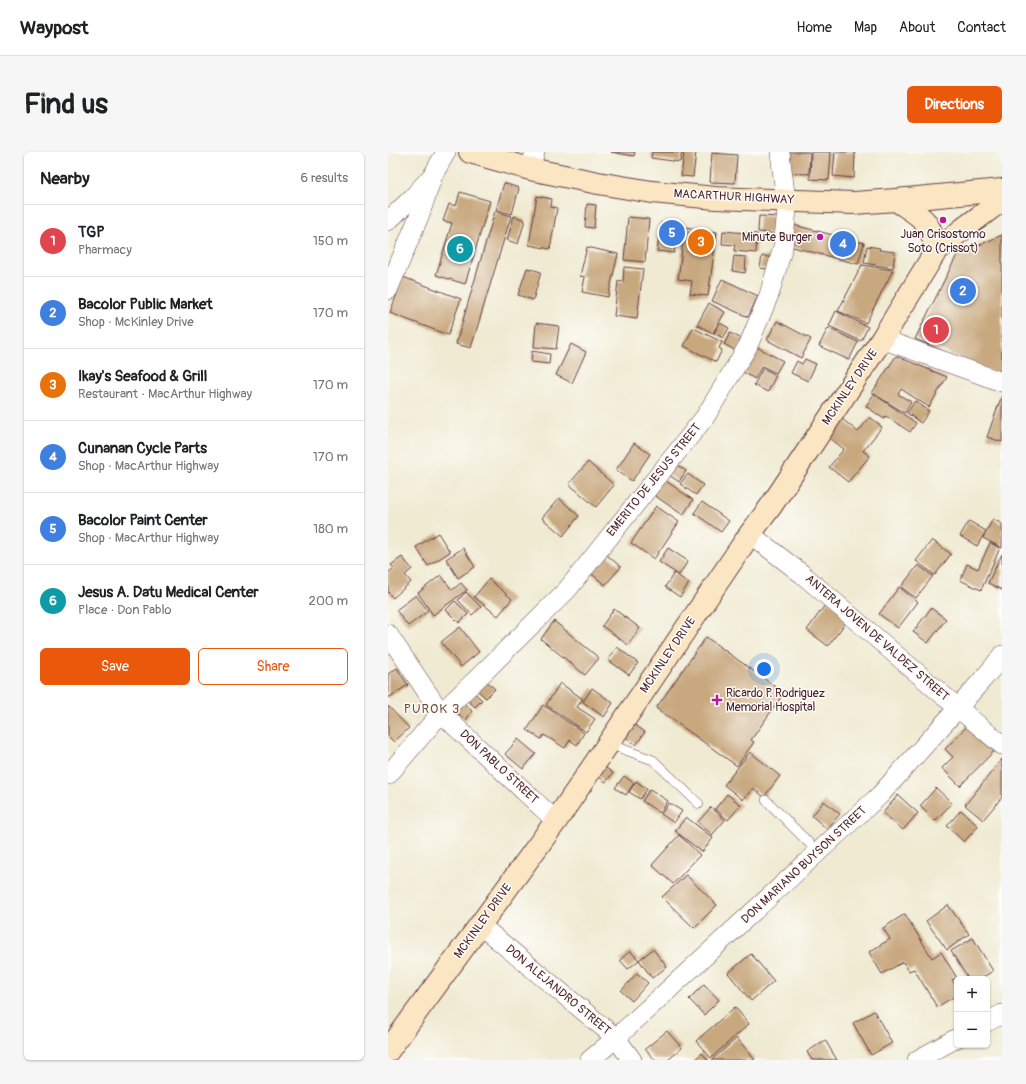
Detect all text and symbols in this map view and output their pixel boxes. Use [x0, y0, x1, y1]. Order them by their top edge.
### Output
text: Waypost [20, 16, 89, 40]
text: Home [797, 19, 832, 36]
text: Map [854, 19, 877, 36]
text: About [899, 19, 935, 36]
text: Contact [957, 19, 1006, 36]
button: Directions [907, 86, 1002, 123]
text: Find us [24, 87, 108, 122]
text: Nearby [40, 168, 89, 189]
text: 6 results [301, 170, 348, 186]
street label: MACARTHUR HIGHWAY [673, 186, 795, 208]
marker: Juan Crisostomo Soto (Crissot) [938, 215, 948, 225]
pin: 5 [659, 218, 685, 248]
text: TGP [78, 223, 105, 242]
pin: 3 [688, 227, 714, 257]
place label: Juan Crisostomo Soto (Crissot) [900, 227, 986, 256]
pin: 4 [830, 229, 856, 259]
place label: Minute Burger [742, 230, 813, 245]
marker: Minute Burger [815, 232, 825, 242]
text: 1 [50, 233, 56, 249]
text: 150 m [313, 233, 348, 249]
pin: 6 [447, 234, 473, 264]
text: Pharmacy [78, 242, 132, 258]
pin: 2 [950, 276, 976, 306]
text: Bacolor Public Market [78, 295, 213, 314]
text: 2 [49, 305, 57, 321]
text: 170 m [313, 305, 348, 321]
text: Shop · McKinley Drive [78, 314, 194, 330]
pin: 1 [923, 315, 949, 345]
street label: MCKINLEY DRIVE [819, 346, 881, 428]
text: Ikay's Seafood & Grill [78, 367, 207, 386]
text: 3 [49, 377, 57, 393]
text: 170 m [313, 377, 348, 393]
text: Restaurant · MacArthur Highway [78, 386, 252, 402]
street label: EMERITO DE JESUS STREET [604, 420, 704, 540]
text: Cunanan Cycle Parts [78, 439, 207, 458]
text: 4 [49, 449, 57, 465]
text: 170 m [313, 449, 348, 465]
text: Shop · MacArthur Highway [78, 458, 219, 474]
text: Bacolor Paint Center [78, 511, 208, 530]
text: 5 [49, 521, 57, 537]
text: 180 m [313, 521, 348, 537]
text: Shop · MacArthur Highway [78, 530, 219, 546]
street label: ANTERA JOVEN DE VALDEZ STREET [802, 572, 952, 705]
text: Jesus A. Datu Medical Center [78, 583, 259, 602]
text: 6 [49, 593, 57, 609]
text: 200 m [309, 593, 348, 609]
text: Place · Don Pablo [78, 602, 172, 618]
street label: MCKINLEY DRIVE [637, 614, 699, 696]
button: Save [40, 648, 190, 685]
button: Share [198, 648, 348, 685]
your location [754, 659, 774, 679]
place label: Ricardo P. Rodriguez Memorial Hospital [726, 686, 825, 715]
marker: Ricardo P. Rodriguez Memorial Hospital [711, 694, 723, 706]
district label: PUROK 3 [404, 701, 460, 717]
street label: DON PABLO STREET [457, 727, 542, 808]
street label: DON MARIANO BUYSON STREET [738, 803, 870, 927]
street label: MCKINLEY DRIVE [451, 881, 515, 961]
street label: DON ALEJANDRO STREET [502, 942, 614, 1039]
map controls [954, 976, 990, 1048]
button: + [954, 976, 990, 1012]
button: − [954, 1012, 990, 1048]

